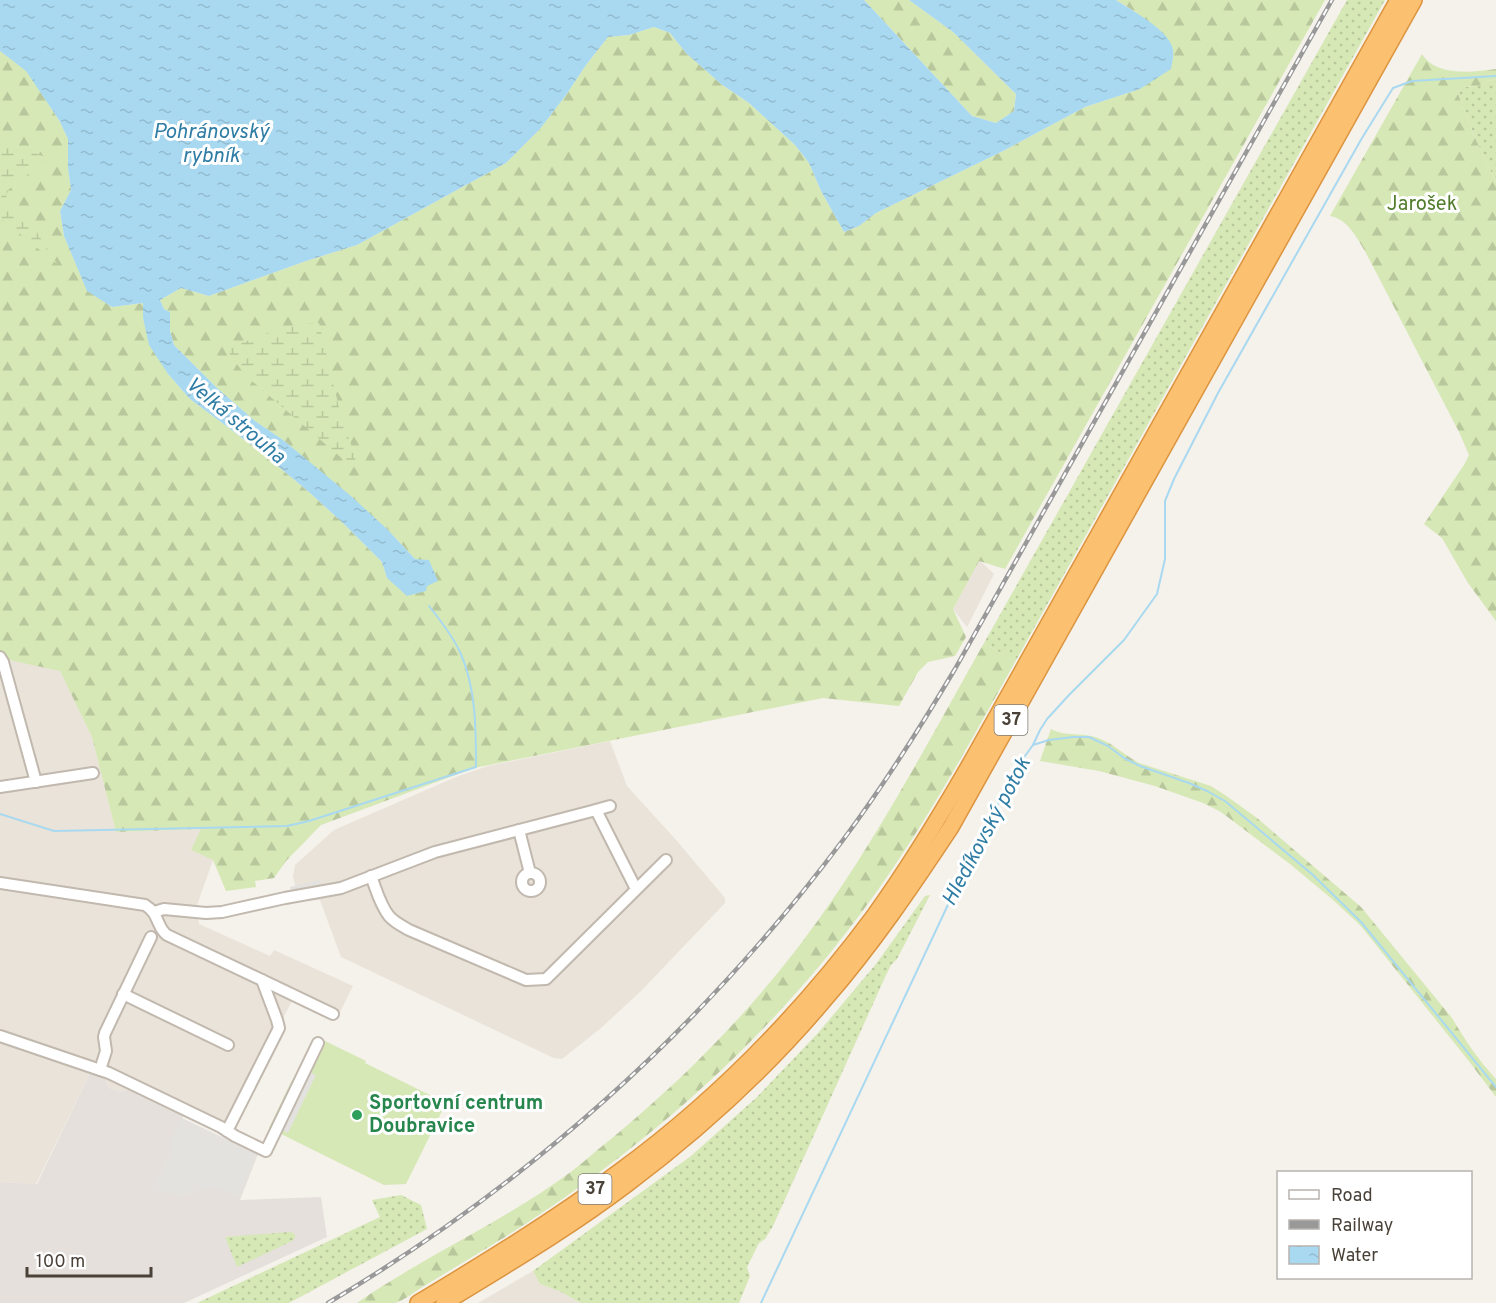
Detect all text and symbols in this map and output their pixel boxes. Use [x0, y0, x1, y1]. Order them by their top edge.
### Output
water label: Pohránovský rybník [153, 119, 271, 170]
park label: Jarošek [1387, 192, 1457, 218]
water label: Velká strouha [180, 371, 291, 471]
road number: 37 [994, 705, 1028, 735]
water label: Hledíkovský potok [936, 753, 1038, 911]
place label: Sportovní centrum Doubravice [369, 1091, 543, 1140]
marker: Sportovní centrum Doubravice [350, 1108, 364, 1122]
legend [1277, 1171, 1472, 1279]
road number: 37 [578, 1174, 612, 1204]
text: Road [1331, 1185, 1373, 1208]
text: Railway [1331, 1215, 1393, 1238]
scale bar [27, 1240, 152, 1278]
text: Water [1331, 1245, 1378, 1268]
text: 100 m [36, 1251, 85, 1274]

